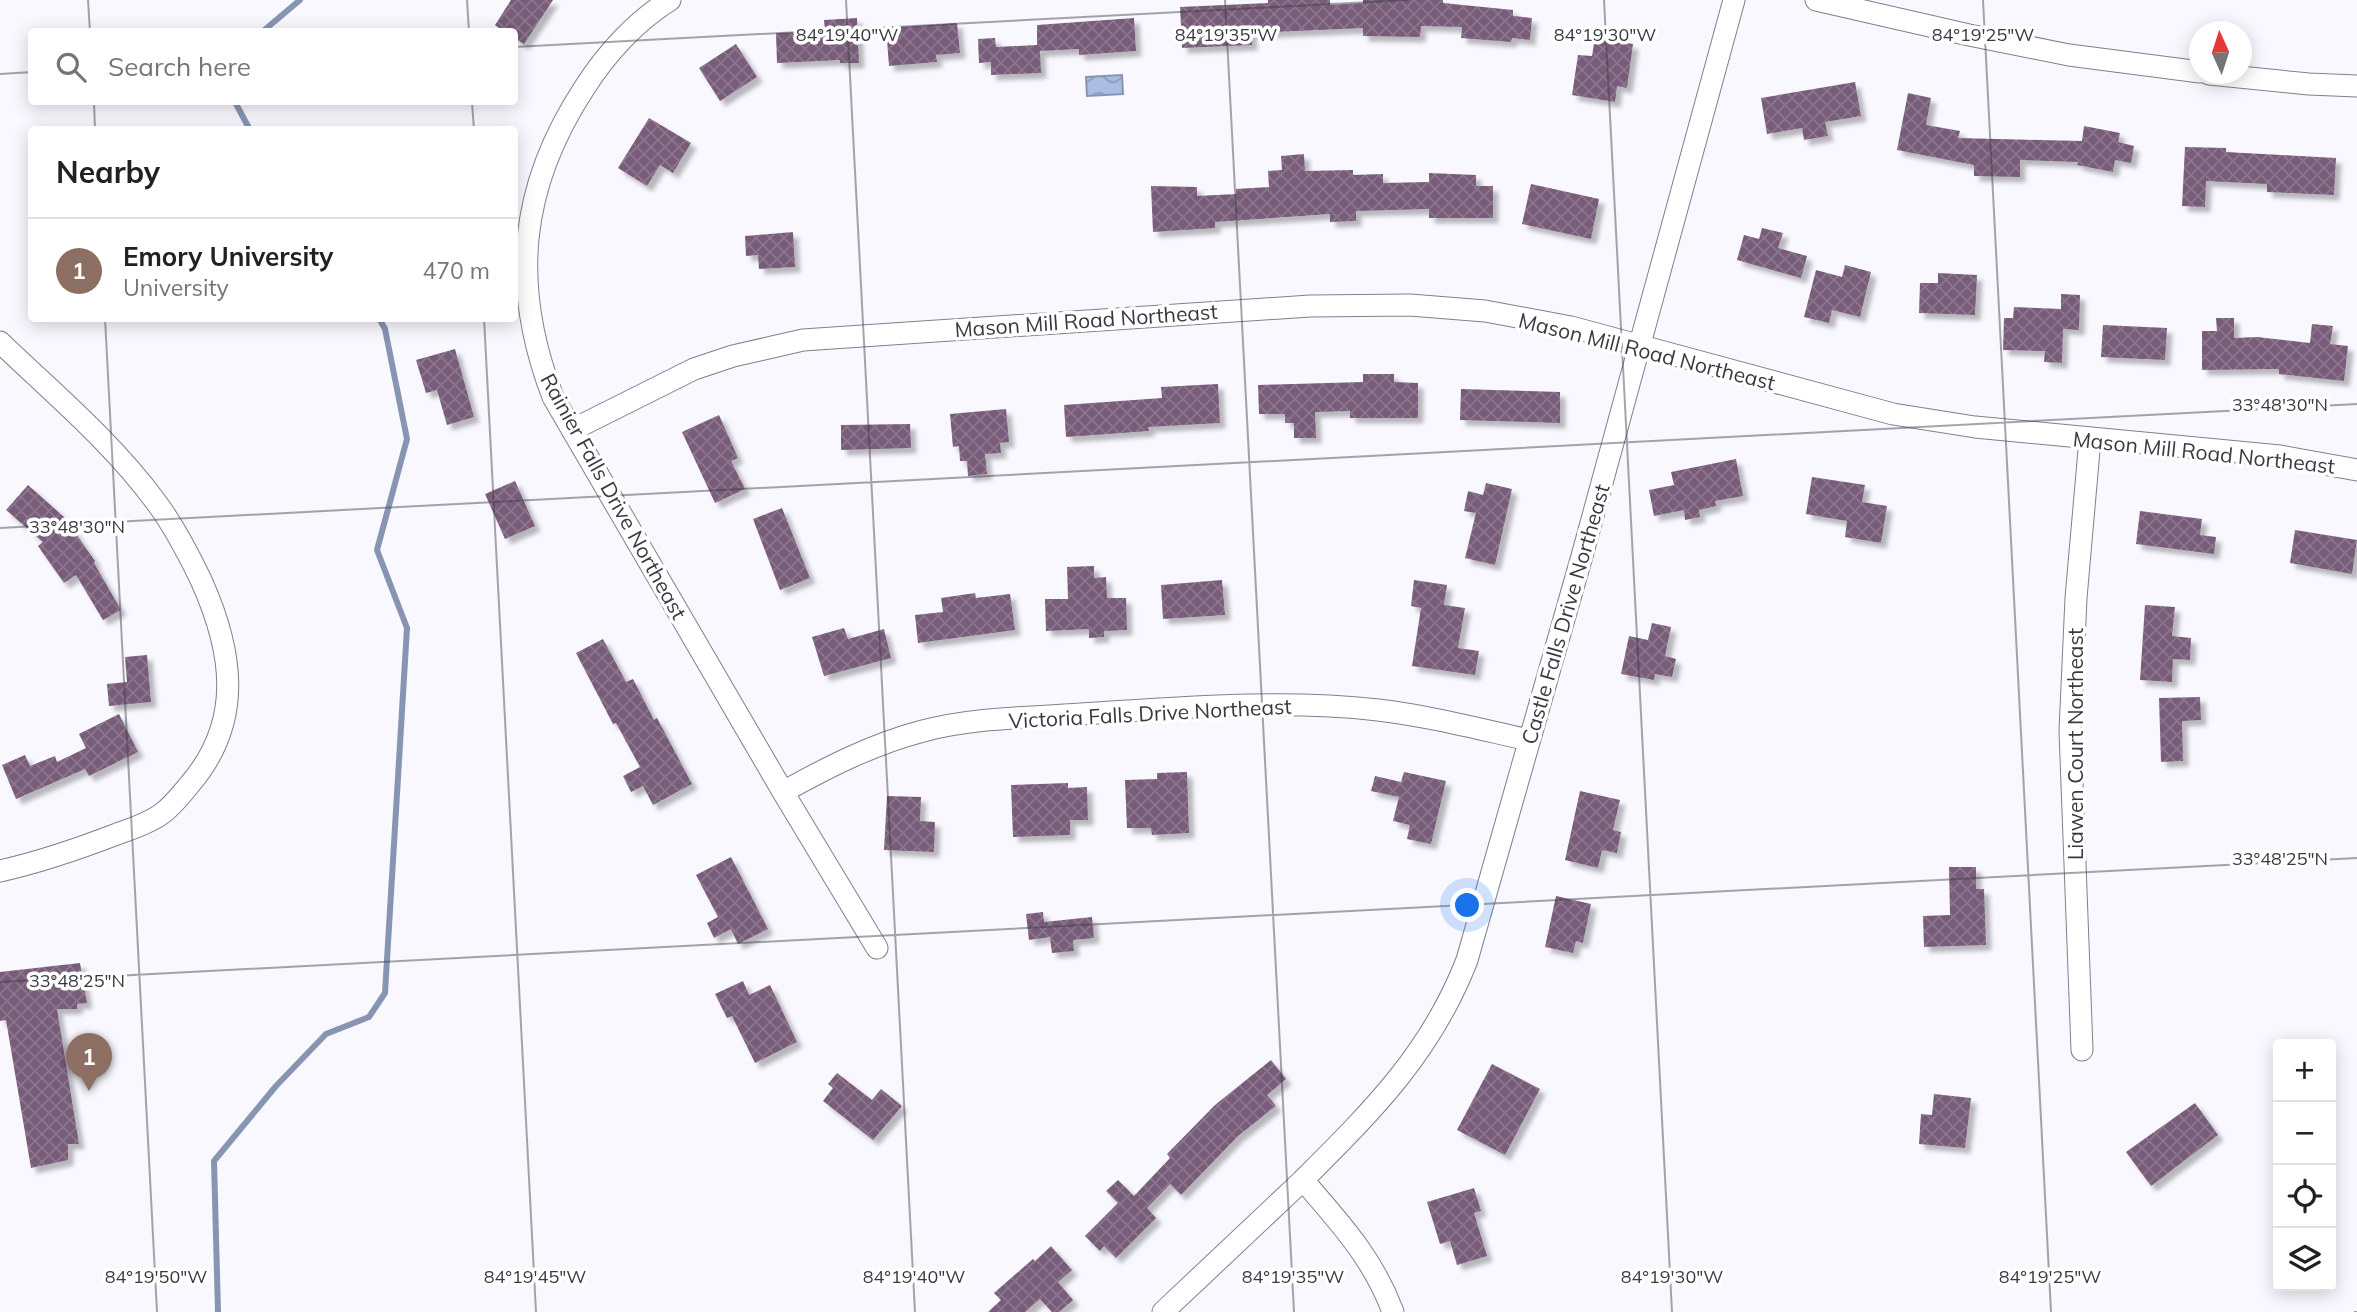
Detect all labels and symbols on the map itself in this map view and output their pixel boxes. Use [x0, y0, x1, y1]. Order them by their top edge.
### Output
north arrow [2189, 21, 2252, 84]
text: 84°19'40"W [796, 23, 898, 46]
text: 84°19'35"W [1175, 23, 1277, 46]
text: 84°19'30"W [1554, 23, 1656, 46]
text: 84°19'25"W [1932, 23, 2034, 46]
street label: Mason Mill Road Northeast [954, 298, 1218, 342]
street label: Mason Mill Road Northeast [1516, 307, 1778, 395]
street label: Rainier Falls Drive Northeast [535, 368, 693, 624]
text: 33°48'30"N [2232, 393, 2328, 416]
street label: Mason Mill Road Northeast [2072, 425, 2336, 479]
street label: Castle Falls Drive Northeast [1515, 481, 1615, 747]
text: 33°48'30"N [29, 515, 125, 538]
street label: Liawen Court Northeast [2062, 628, 2088, 860]
street label: Victoria Falls Drive Northeast [1008, 693, 1292, 733]
text: 33°48'25"N [2232, 847, 2328, 870]
your location [1450, 888, 1484, 922]
text: 33°48'25"N [29, 969, 125, 992]
pin: 1 [66, 1033, 112, 1091]
text: 84°19'50"W [105, 1265, 207, 1288]
text: 84°19'45"W [484, 1265, 586, 1288]
text: 84°19'40"W [863, 1265, 965, 1288]
text: 84°19'35"W [1242, 1265, 1344, 1288]
text: 84°19'30"W [1621, 1265, 1723, 1288]
text: 84°19'25"W [1999, 1265, 2101, 1288]

